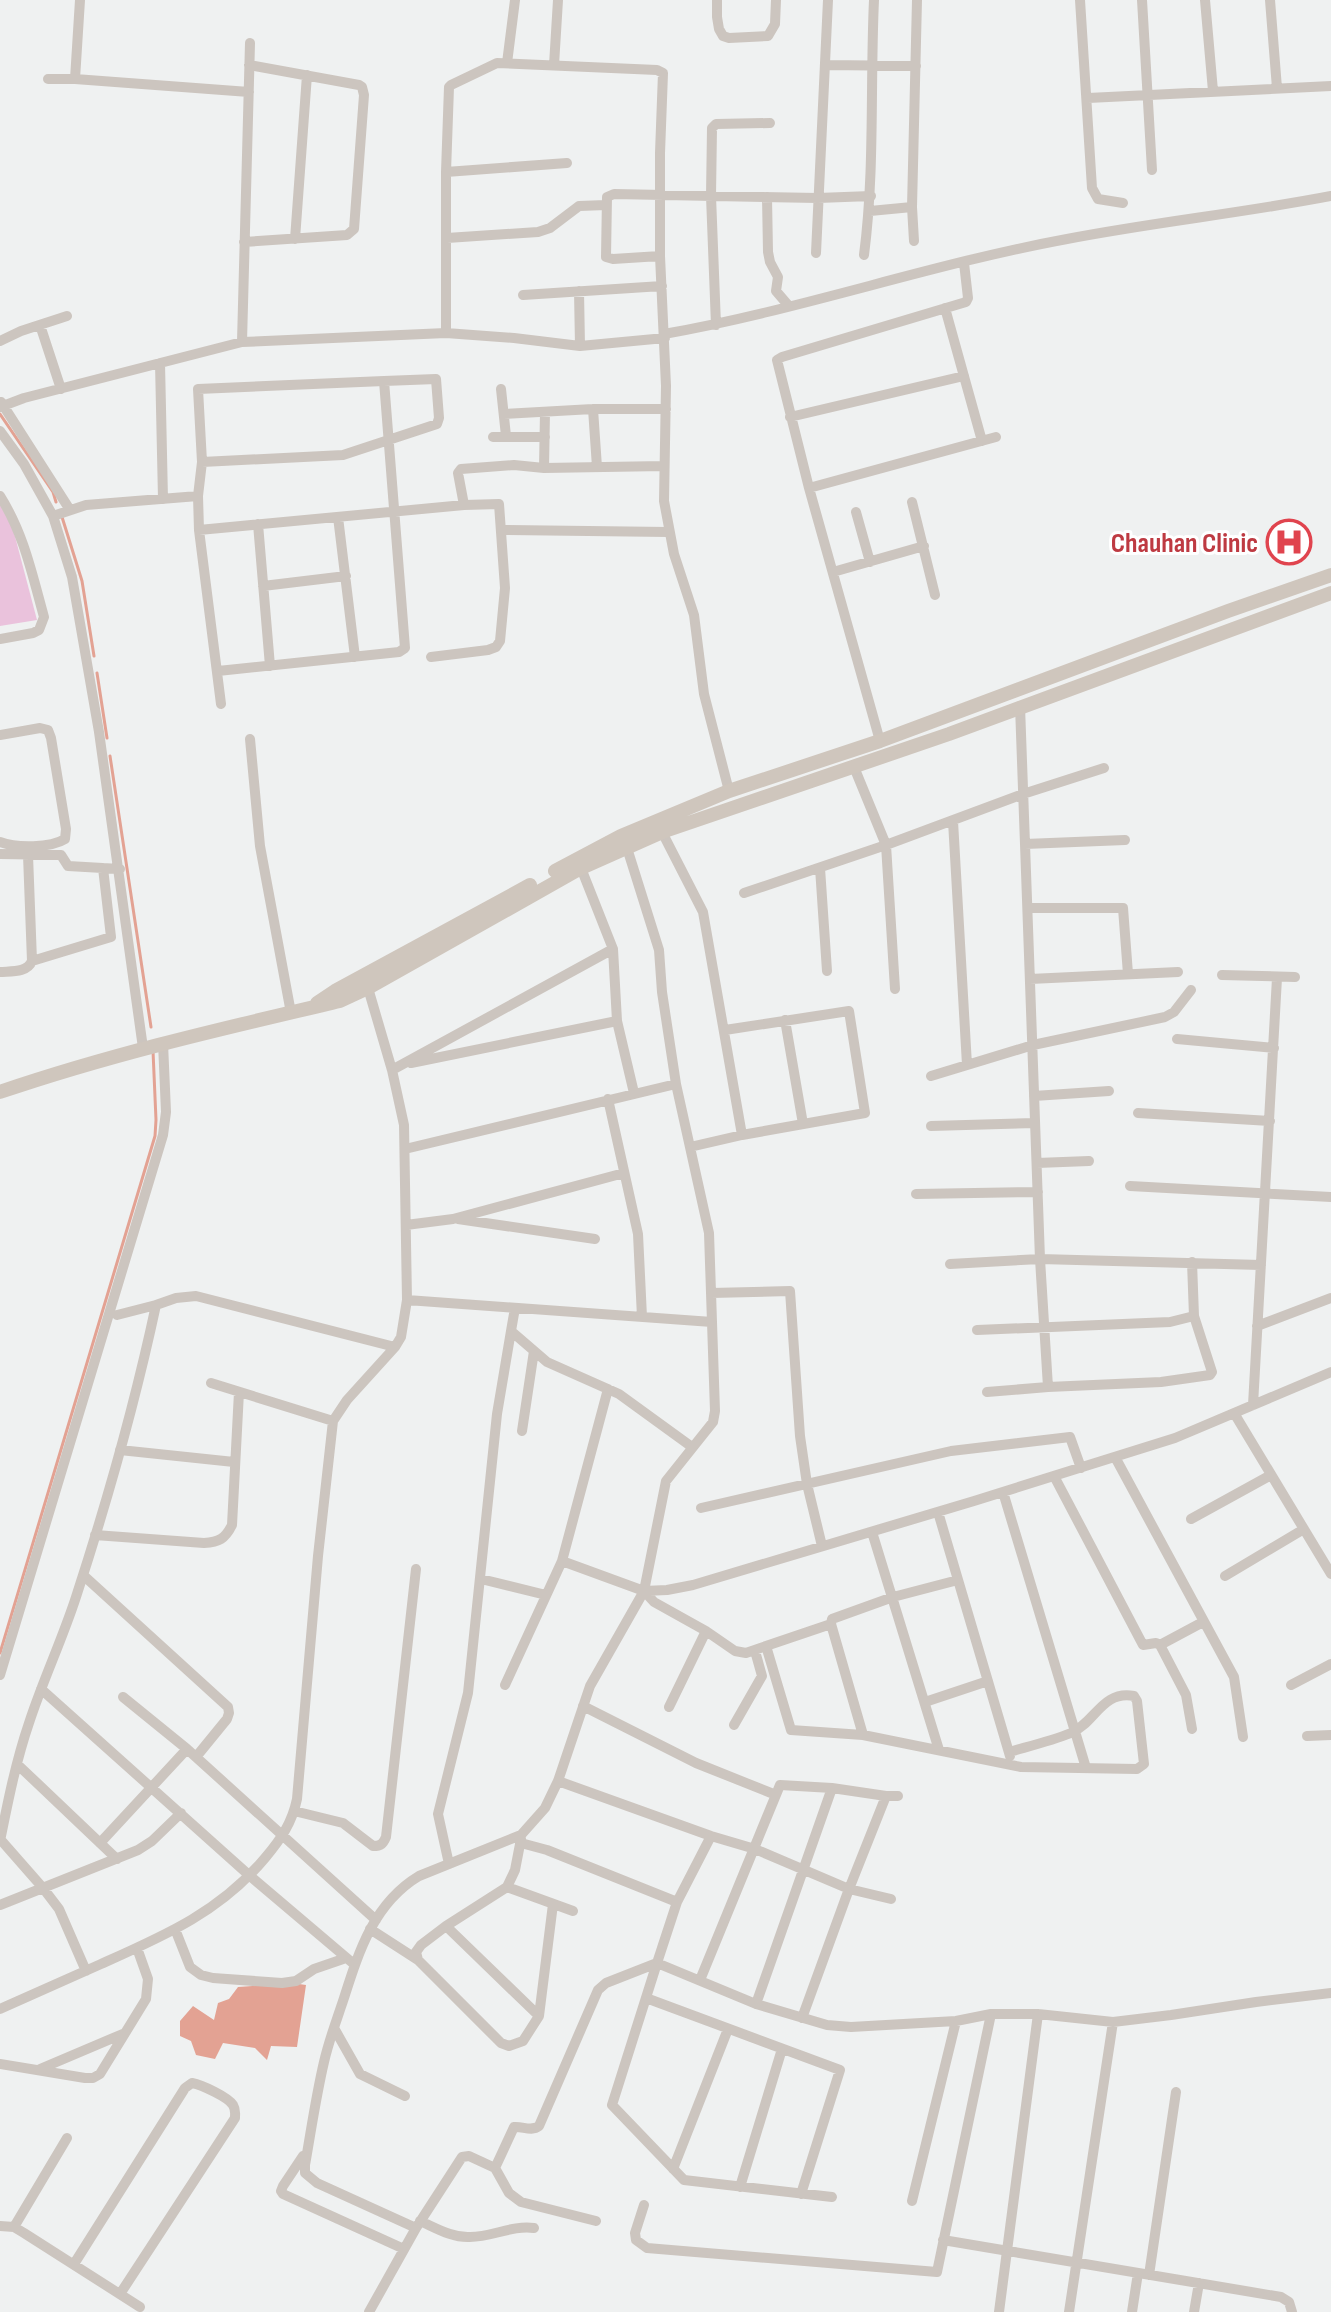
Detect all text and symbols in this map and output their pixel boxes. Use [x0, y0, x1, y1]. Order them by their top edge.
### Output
hospital icon: Chauhan Clinic [1265, 518, 1313, 566]
place label: Chauhan Clinic [1111, 527, 1258, 560]

